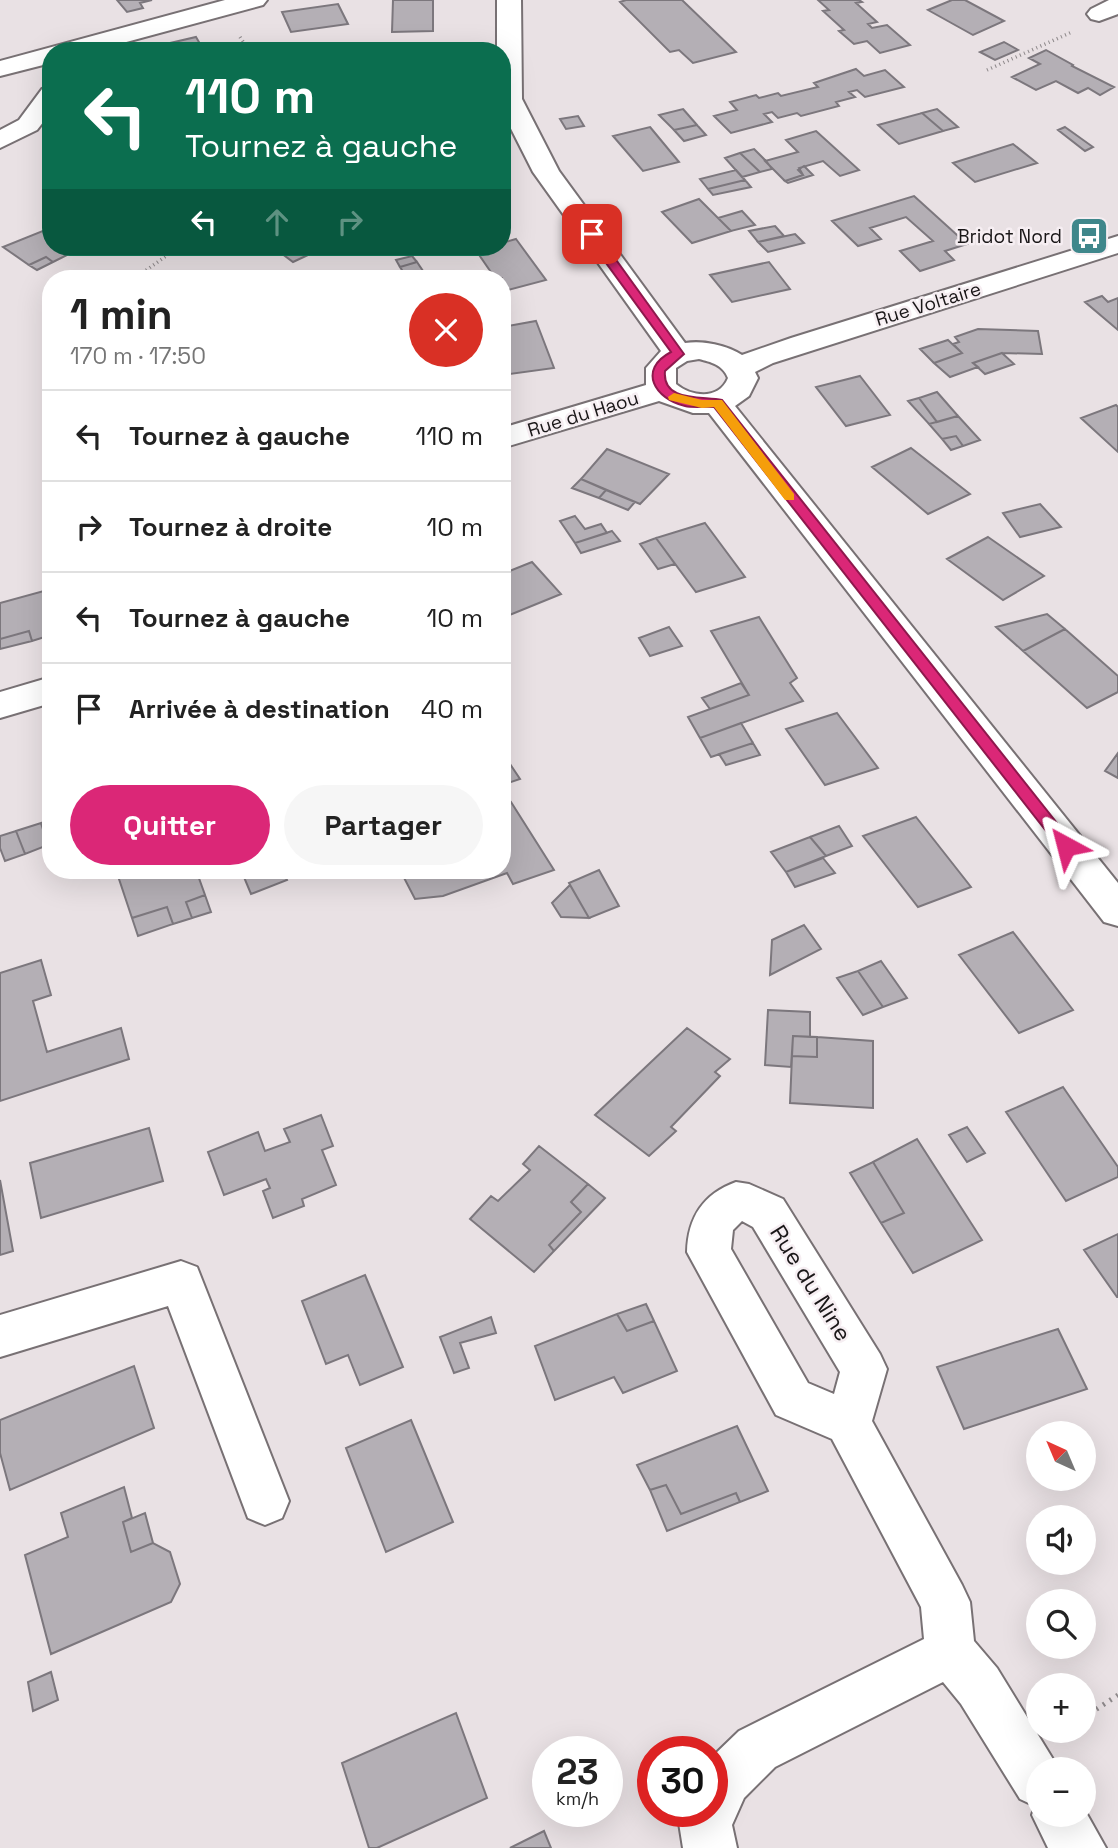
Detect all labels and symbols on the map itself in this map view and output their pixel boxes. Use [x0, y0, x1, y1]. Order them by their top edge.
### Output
pin [562, 204, 622, 264]
bus stop icon: Bridot Nord [1068, 215, 1110, 257]
place label: Bridot Nord [957, 224, 1062, 249]
street label: Rue Voltaire [872, 276, 984, 332]
street label: Rue du Haou [524, 385, 642, 443]
position arrow [1029, 809, 1103, 883]
street label: Rue du Nine [763, 1219, 859, 1347]
north arrow [1026, 1421, 1096, 1491]
speed limit sign: 30 [637, 1736, 728, 1827]

